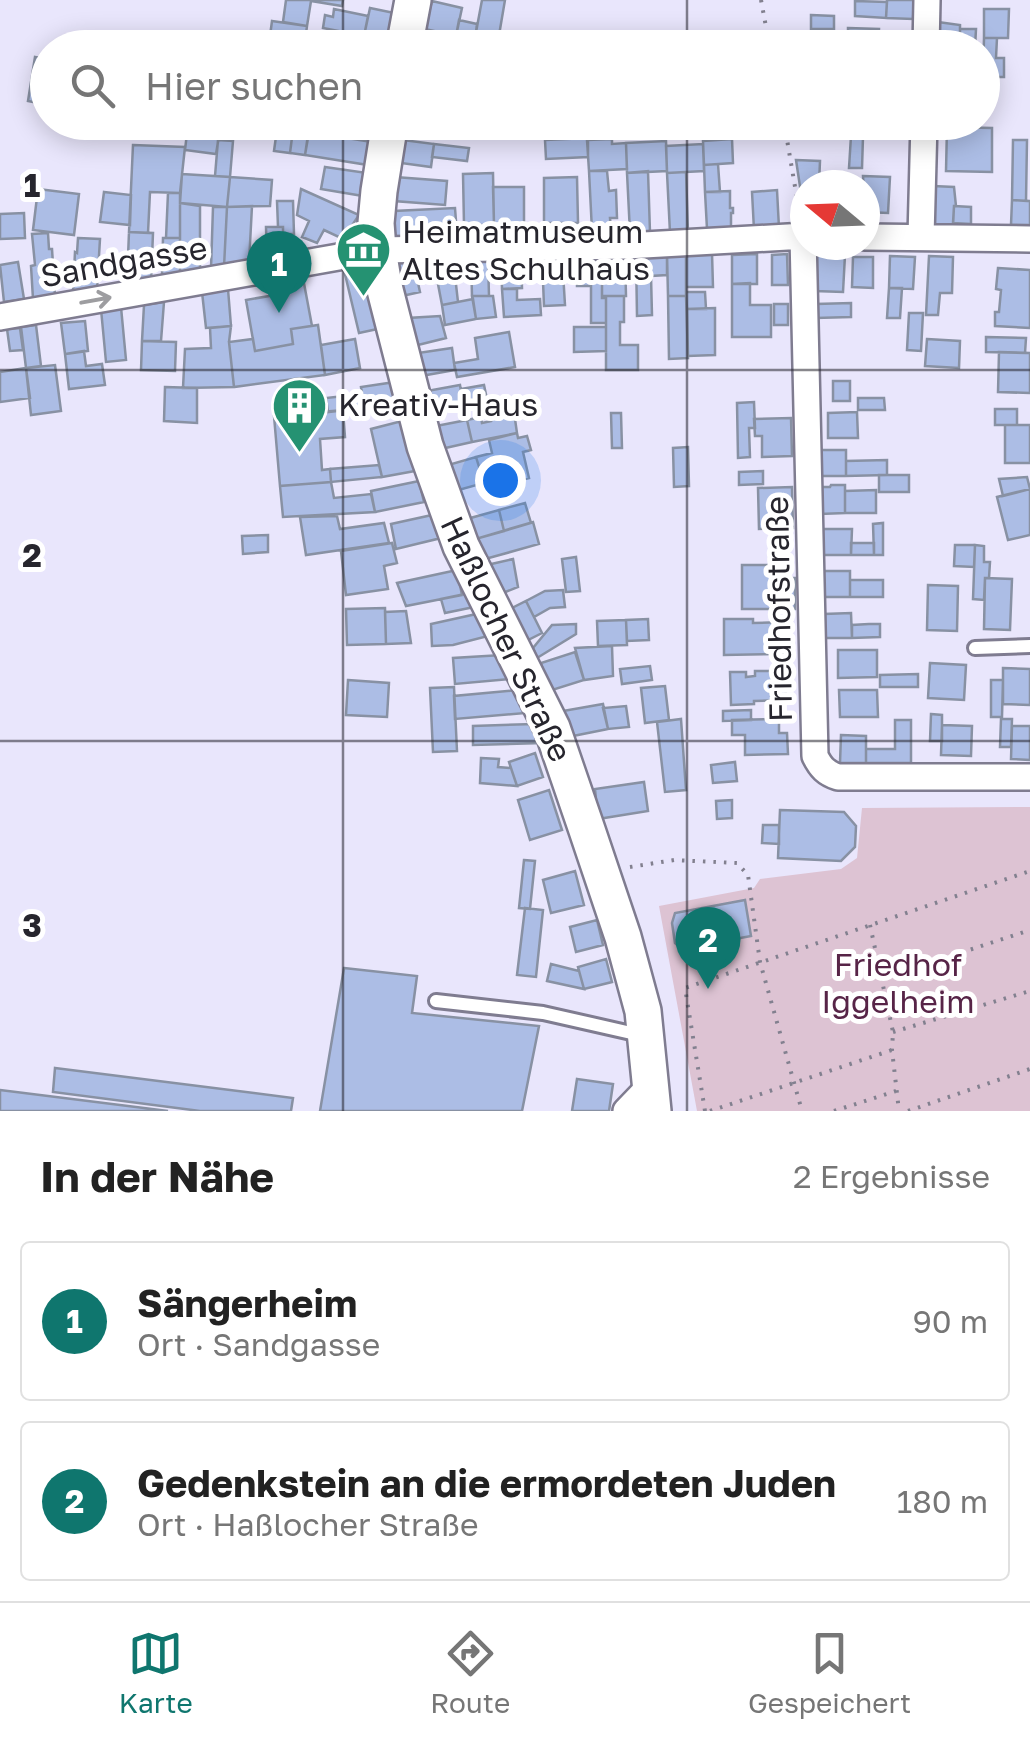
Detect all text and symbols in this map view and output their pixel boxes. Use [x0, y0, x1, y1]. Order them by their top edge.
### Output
search box [30, 30, 1000, 140]
icon: search [65, 58, 120, 113]
text: Hier suchen [145, 63, 363, 108]
text: 1 [24, 166, 40, 204]
north arrow [790, 170, 880, 260]
place label: Heimatmuseum Altes Schulhaus [402, 212, 650, 287]
museum icon: Heimatmuseum Altes Schulhaus [333, 220, 393, 299]
street label: Sandgasse [38, 228, 210, 294]
pin: 1 [246, 230, 312, 313]
one-way arrow [79, 290, 112, 309]
building icon: Kreativ-Haus [269, 375, 329, 454]
place label: Kreativ-Haus [338, 385, 538, 423]
your location [475, 455, 526, 506]
street label: Friedhofstraße [757, 496, 799, 722]
street label: Haßlocher Straße [433, 510, 580, 767]
text: 2 [22, 536, 42, 574]
text: 3 [22, 906, 42, 944]
pin: 2 [676, 906, 740, 989]
park label: Friedhof Iggelheim [821, 945, 975, 1020]
text: In der Nähe [40, 1151, 274, 1201]
text: 2 Ergebnisse [793, 1157, 990, 1195]
text: Sängerheim [137, 1280, 357, 1325]
text: 1 [66, 1302, 83, 1340]
text: 90 m [912, 1302, 988, 1340]
text: Ort · Sandgasse [137, 1325, 380, 1363]
text: Gedenkstein an die ermordeten Juden [137, 1460, 836, 1505]
text: 2 [65, 1482, 84, 1520]
text: 180 m [897, 1482, 988, 1520]
text: Ort · Haßlocher Straße [137, 1505, 478, 1543]
tab: Karte [119, 1626, 193, 1719]
tab: Route [430, 1626, 510, 1719]
tab: Gespeichert [748, 1626, 911, 1719]

